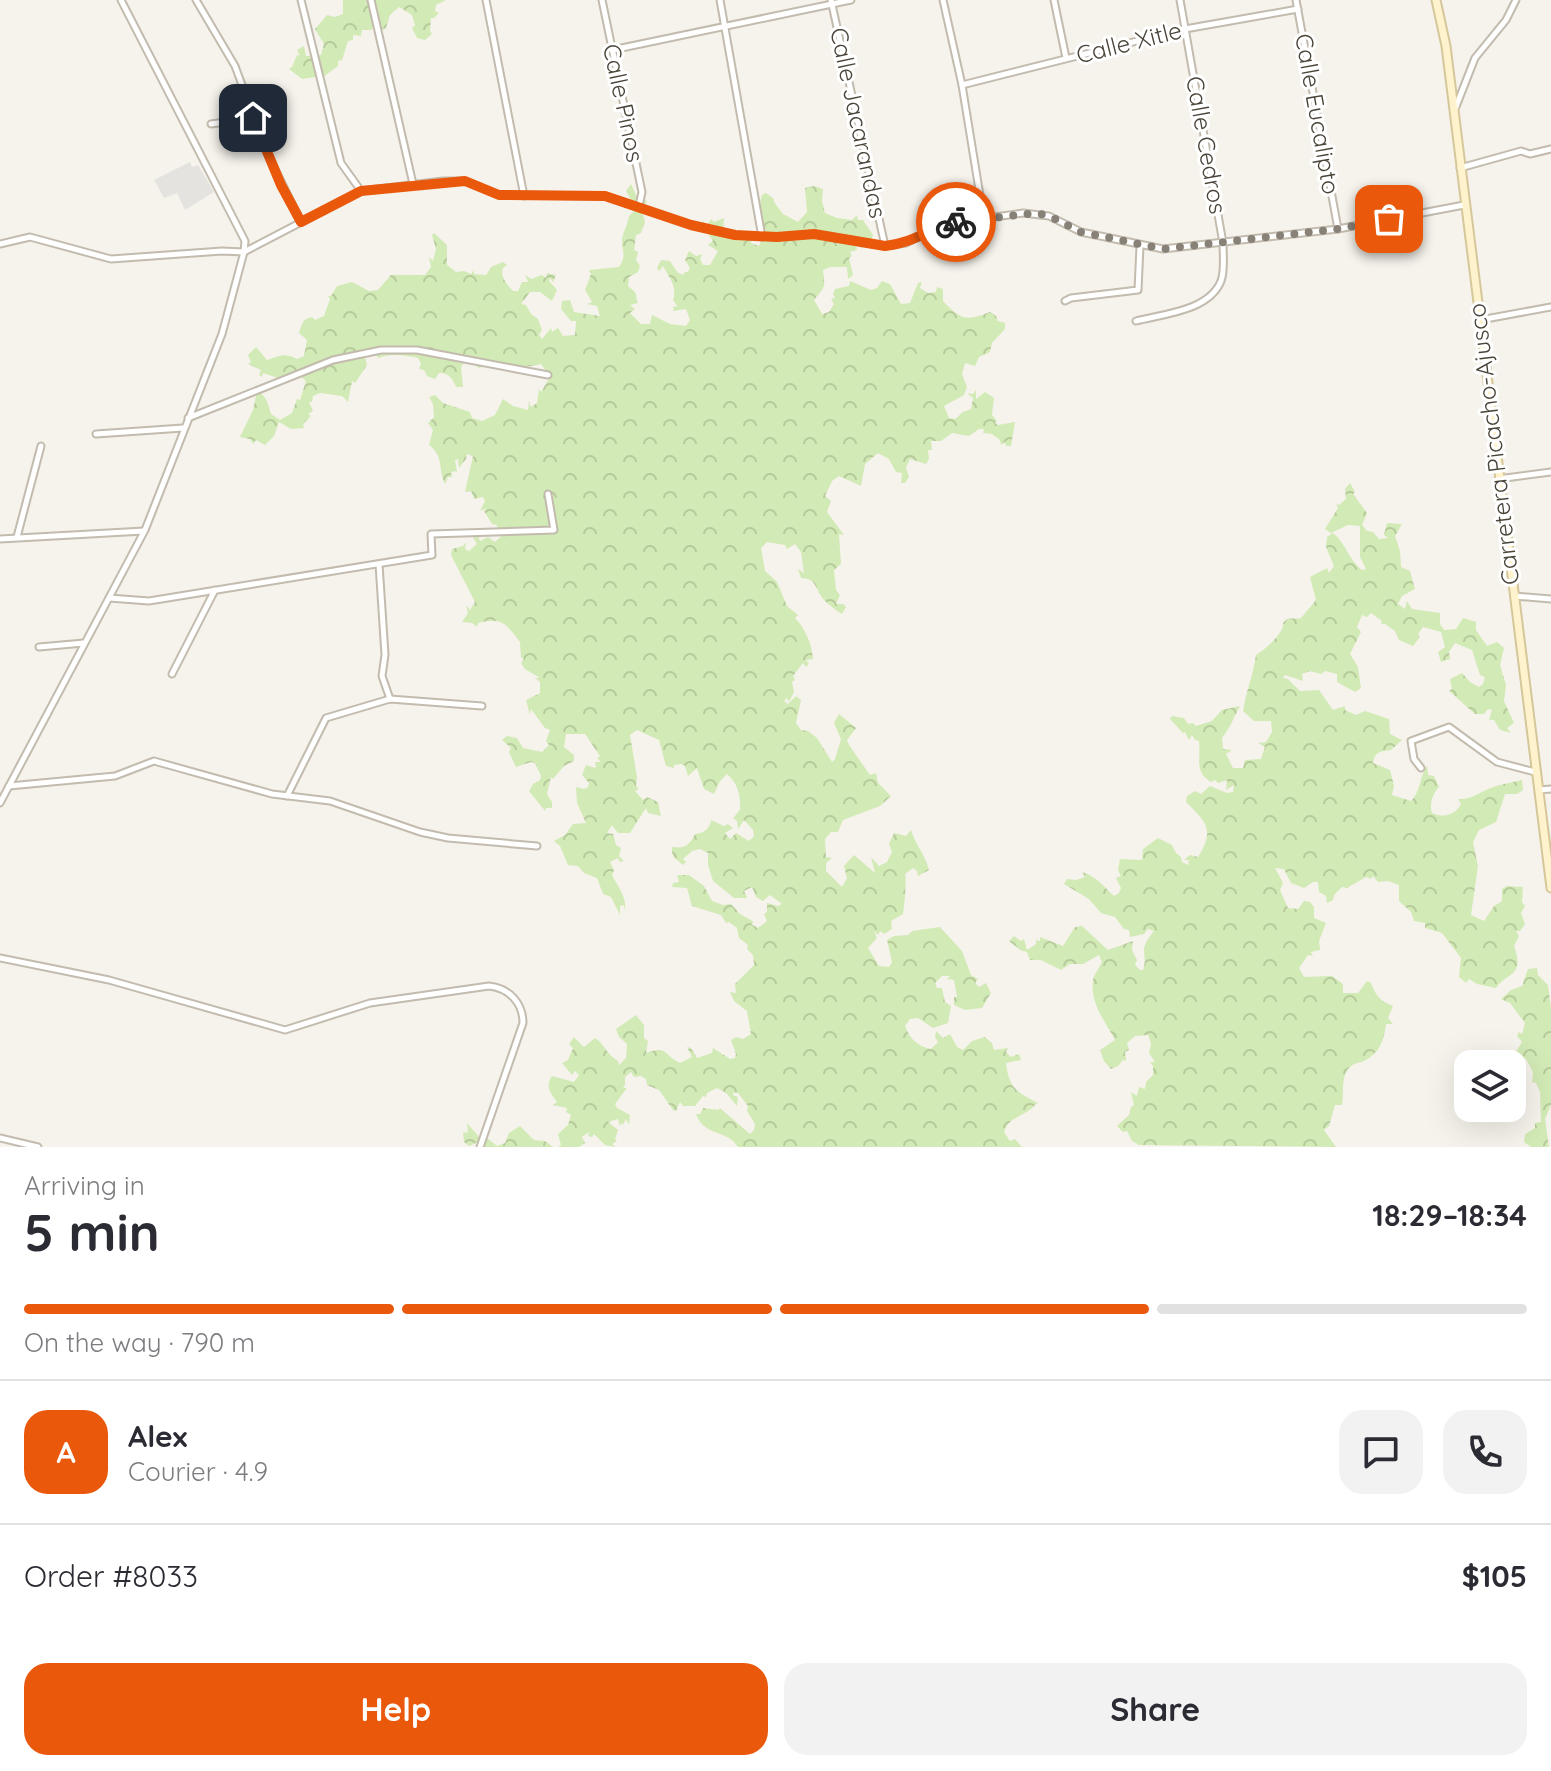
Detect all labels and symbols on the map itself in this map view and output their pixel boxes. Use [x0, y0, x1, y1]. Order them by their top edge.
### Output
street label: Calle Xitle [1073, 14, 1185, 70]
street label: Calle Jacarandas [824, 25, 894, 221]
street label: Calle Eucalipto [1289, 31, 1347, 197]
street label: Calle Pinos [597, 41, 651, 165]
street label: Calle Cedros [1180, 74, 1234, 216]
pin [219, 84, 287, 152]
courier [916, 182, 996, 262]
pin [1355, 185, 1423, 253]
street label: Carretera Picacho-Ajusco [1461, 302, 1525, 587]

